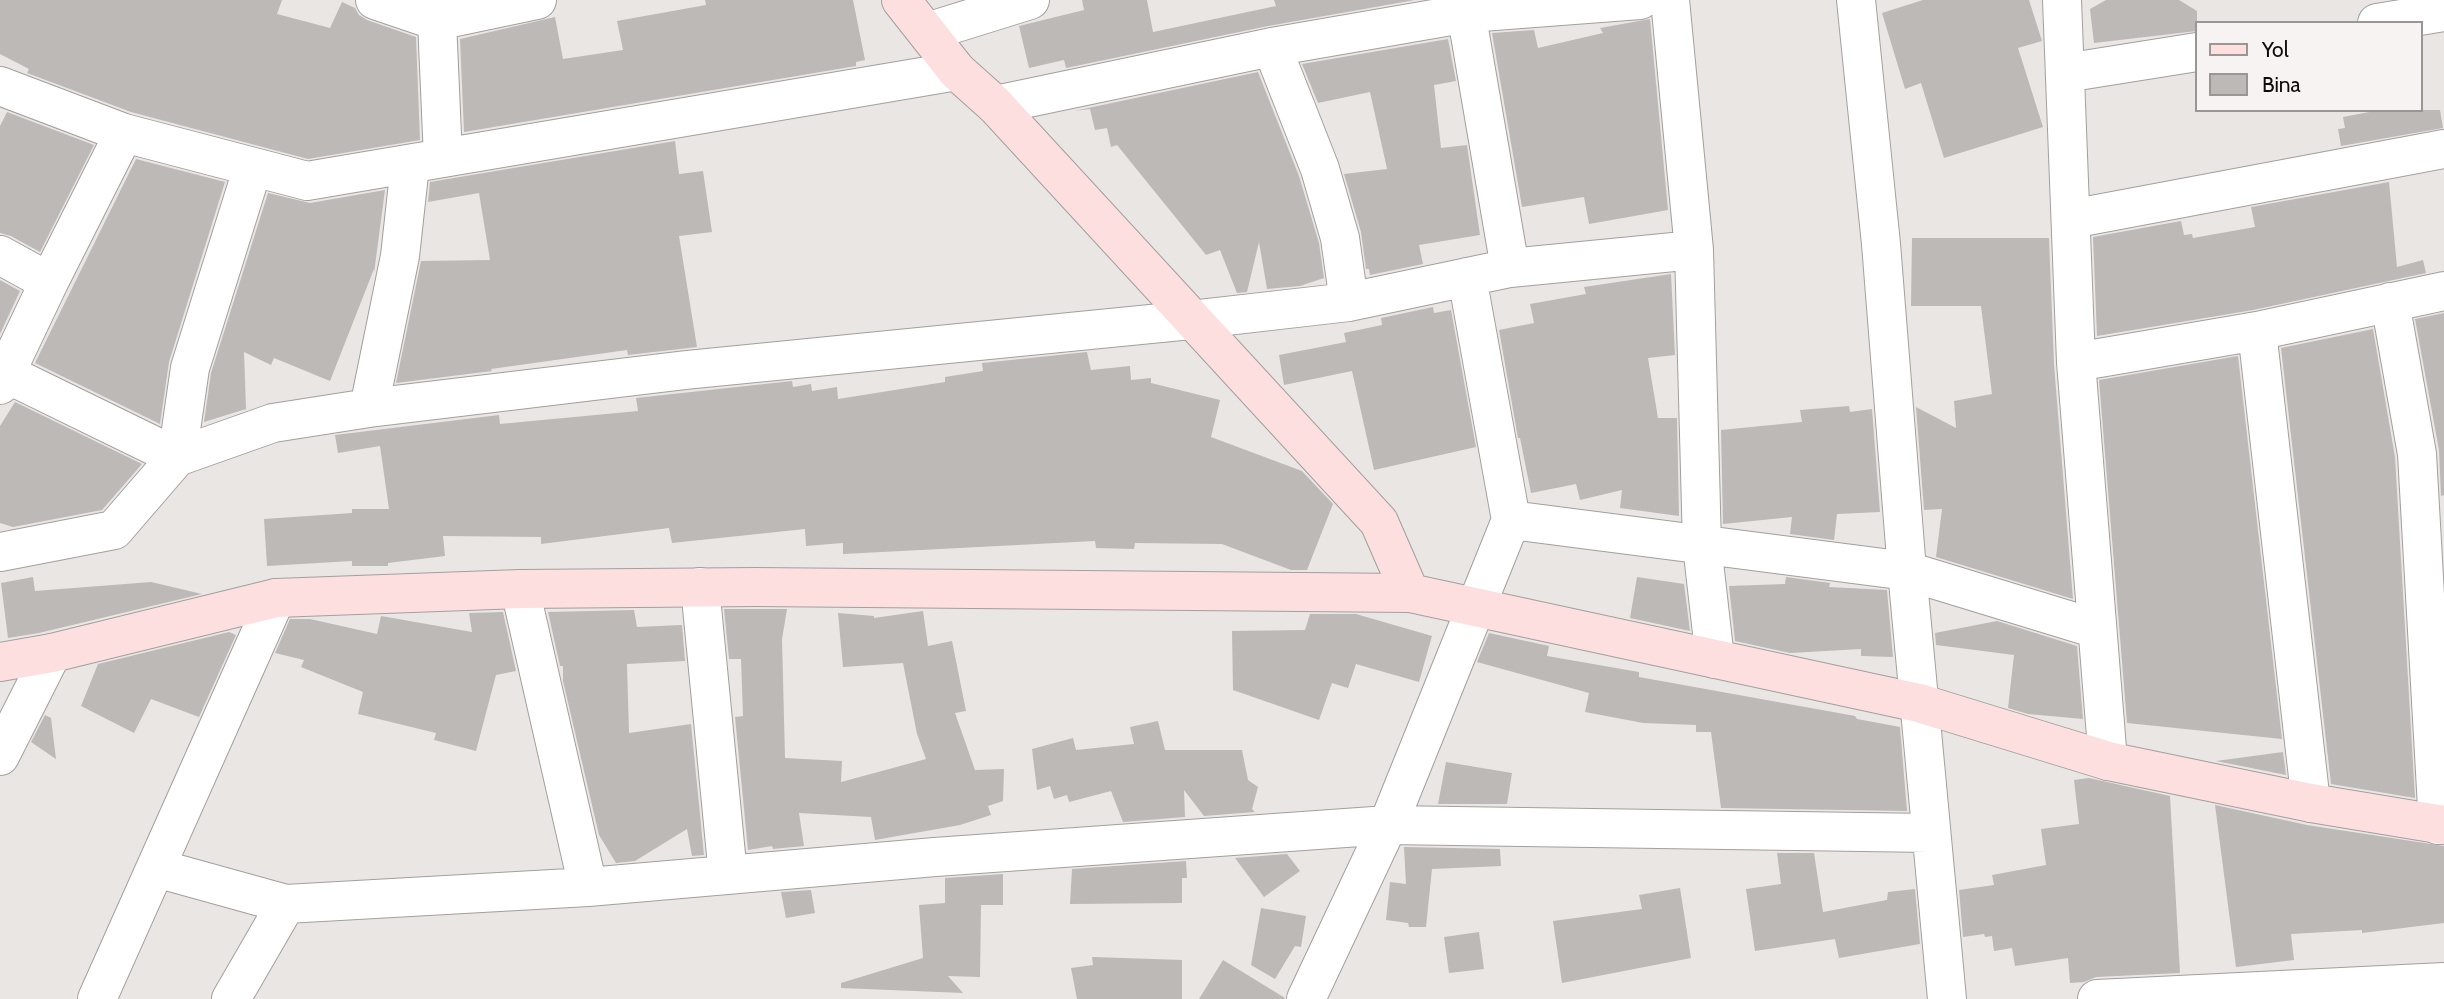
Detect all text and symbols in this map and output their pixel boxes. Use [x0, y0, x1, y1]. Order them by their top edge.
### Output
legend [2196, 21, 2423, 112]
text: Yol [2262, 37, 2289, 62]
text: Bina [2262, 72, 2301, 97]

